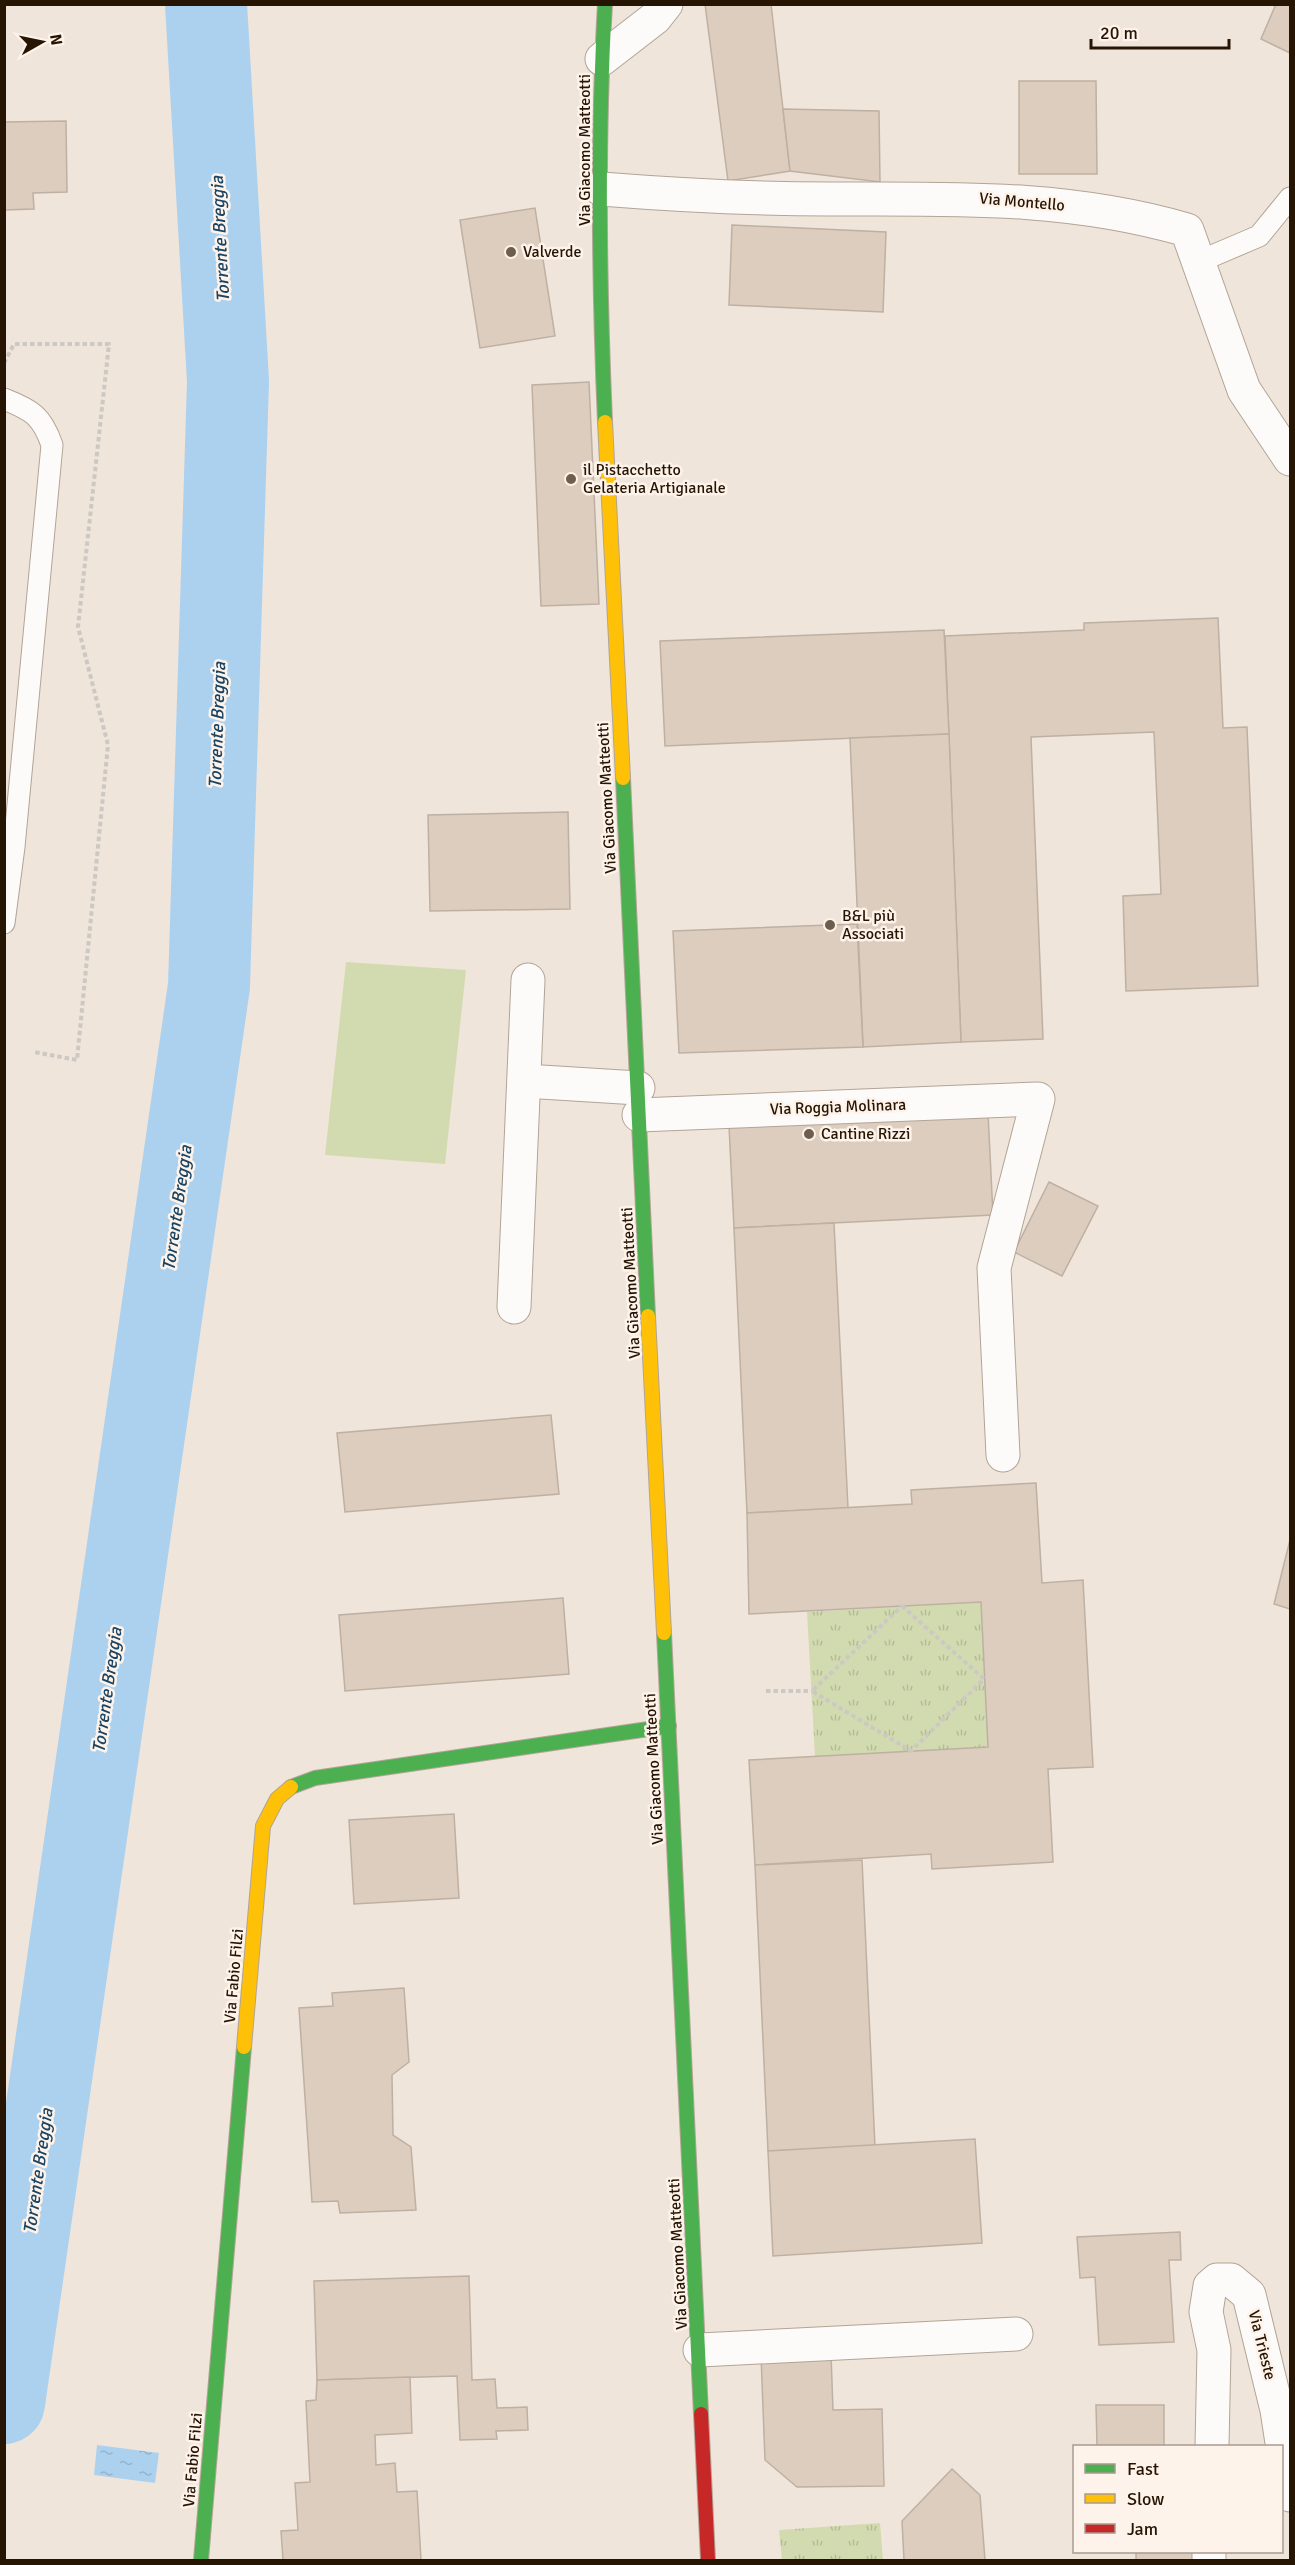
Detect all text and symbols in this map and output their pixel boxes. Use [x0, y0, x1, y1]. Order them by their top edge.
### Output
north arrow [12, 12, 72, 72]
scale bar [1091, 12, 1229, 50]
text: 20 m [1100, 22, 1138, 44]
text: N [45, 33, 67, 47]
street label: Via Giacomo Matteotti [575, 74, 595, 226]
water label: Torrente Breggia [206, 174, 234, 303]
street label: Via Montello [978, 188, 1066, 216]
place label: Valverde [523, 242, 582, 262]
marker: Valverde [504, 245, 518, 259]
place label: il Pistacchetto Gelateria Artigianale [583, 460, 726, 498]
marker: il Pistacchetto Gelateria Artigianale [564, 472, 578, 486]
water label: Torrente Breggia [204, 661, 230, 789]
street label: Via Giacomo Matteotti [593, 722, 621, 874]
place label: B&L più Associati [842, 906, 904, 944]
marker: B&L più Associati [823, 918, 837, 932]
street label: Via Roggia Molinara [769, 1095, 907, 1119]
place label: Cantine Rizzi [821, 1124, 910, 1144]
marker: Cantine Rizzi [802, 1127, 816, 1141]
water label: Torrente Breggia [157, 1143, 197, 1272]
street label: Via Giacomo Matteotti [617, 1207, 645, 1359]
water label: Torrente Breggia [87, 1625, 127, 1754]
street label: Via Giacomo Matteotti [640, 1693, 668, 1845]
street label: Via Fabio Filzi [220, 1928, 248, 2024]
water label: Torrente Breggia [18, 2106, 58, 2235]
street label: Via Giacomo Matteotti [664, 2178, 692, 2330]
street label: Via Trieste [1244, 2308, 1280, 2382]
street label: Via Fabio Filzi [179, 2412, 207, 2508]
legend [1073, 2445, 1283, 2553]
text: Fast [1127, 2458, 1159, 2480]
text: Slow [1127, 2488, 1164, 2510]
text: Jam [1127, 2518, 1158, 2540]

